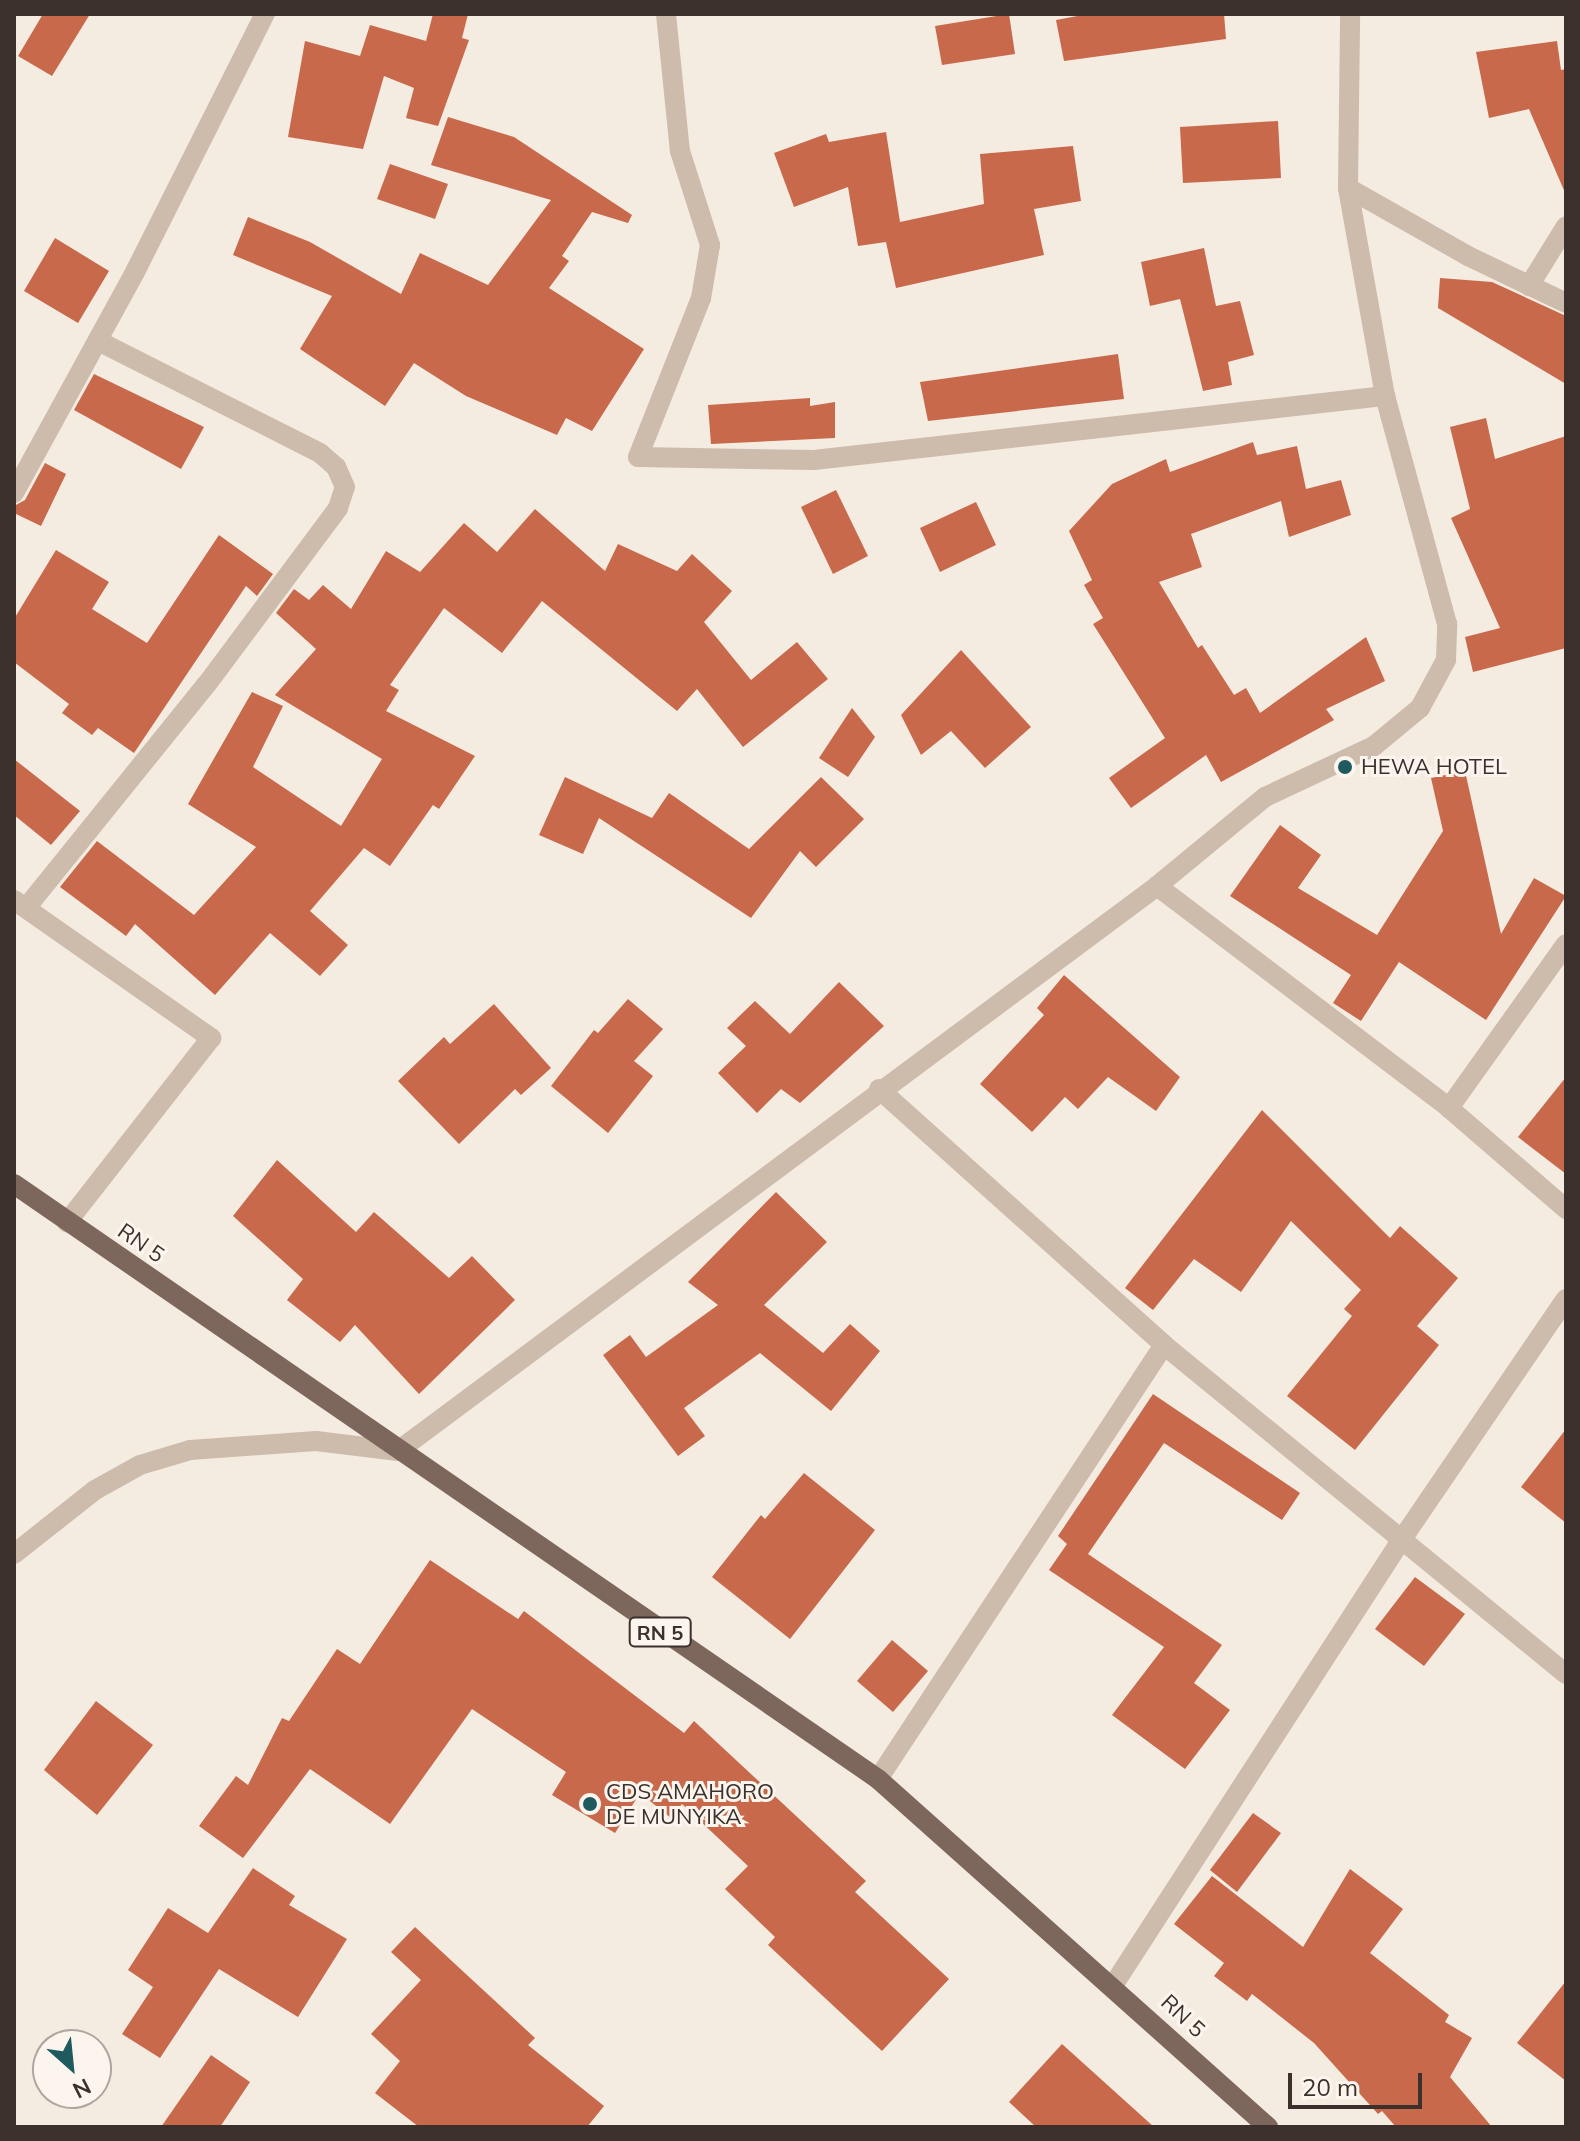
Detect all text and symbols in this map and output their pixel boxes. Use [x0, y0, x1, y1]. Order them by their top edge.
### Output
place label: HEWA HOTEL [1361, 754, 1507, 780]
marker: HEWA HOTEL [1336, 758, 1354, 776]
street label: RN 5 [113, 1218, 169, 1268]
road number: RN 5 [628, 1616, 692, 1648]
place label: CDS AMAHORO DE MUNYIKA [606, 1778, 774, 1830]
marker: CDS AMAHORO DE MUNYIKA [581, 1795, 599, 1813]
street label: RN 5 [1155, 1989, 1211, 2043]
north arrow [32, 2029, 112, 2109]
scale bar [1292, 2057, 1426, 2107]
text: N [68, 2072, 96, 2105]
text: 20 m [1302, 2072, 1358, 2102]

